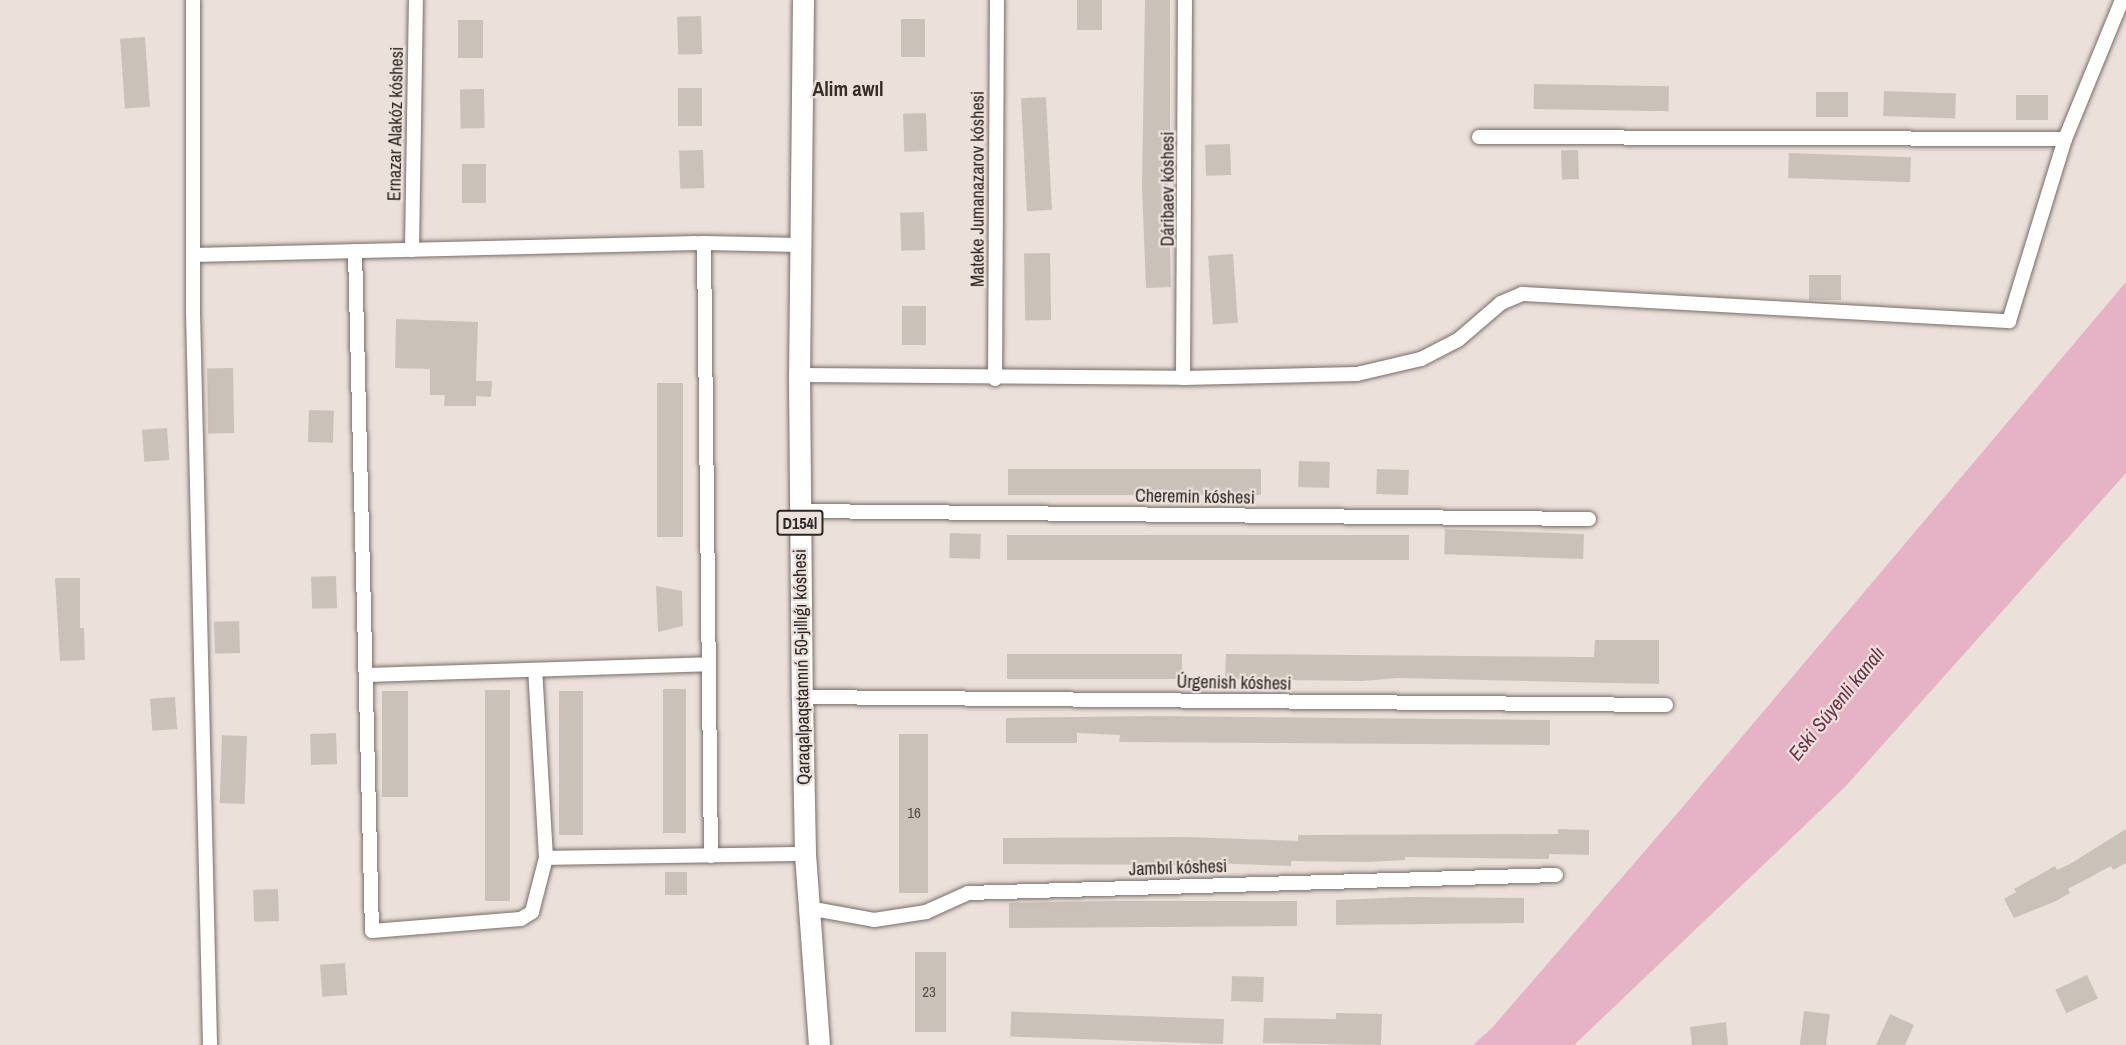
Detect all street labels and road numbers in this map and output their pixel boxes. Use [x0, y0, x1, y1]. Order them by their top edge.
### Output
street label: Ernazar Alakóz kóshesi [384, 46, 408, 202]
street label: Mateke Jumanazarov kóshesi [967, 91, 989, 287]
street label: Dáribaev kóshesi [1157, 132, 1179, 246]
street label: Cheremin kóshesi [1135, 485, 1255, 509]
road number: D154l [776, 510, 824, 536]
street label: Qaraqalpaqstannıń 50-jıllıǵı kóshesi [789, 549, 815, 785]
street label: Úrgenish kóshesi [1176, 671, 1292, 695]
street label: Jambıl kóshesi [1128, 855, 1228, 881]

